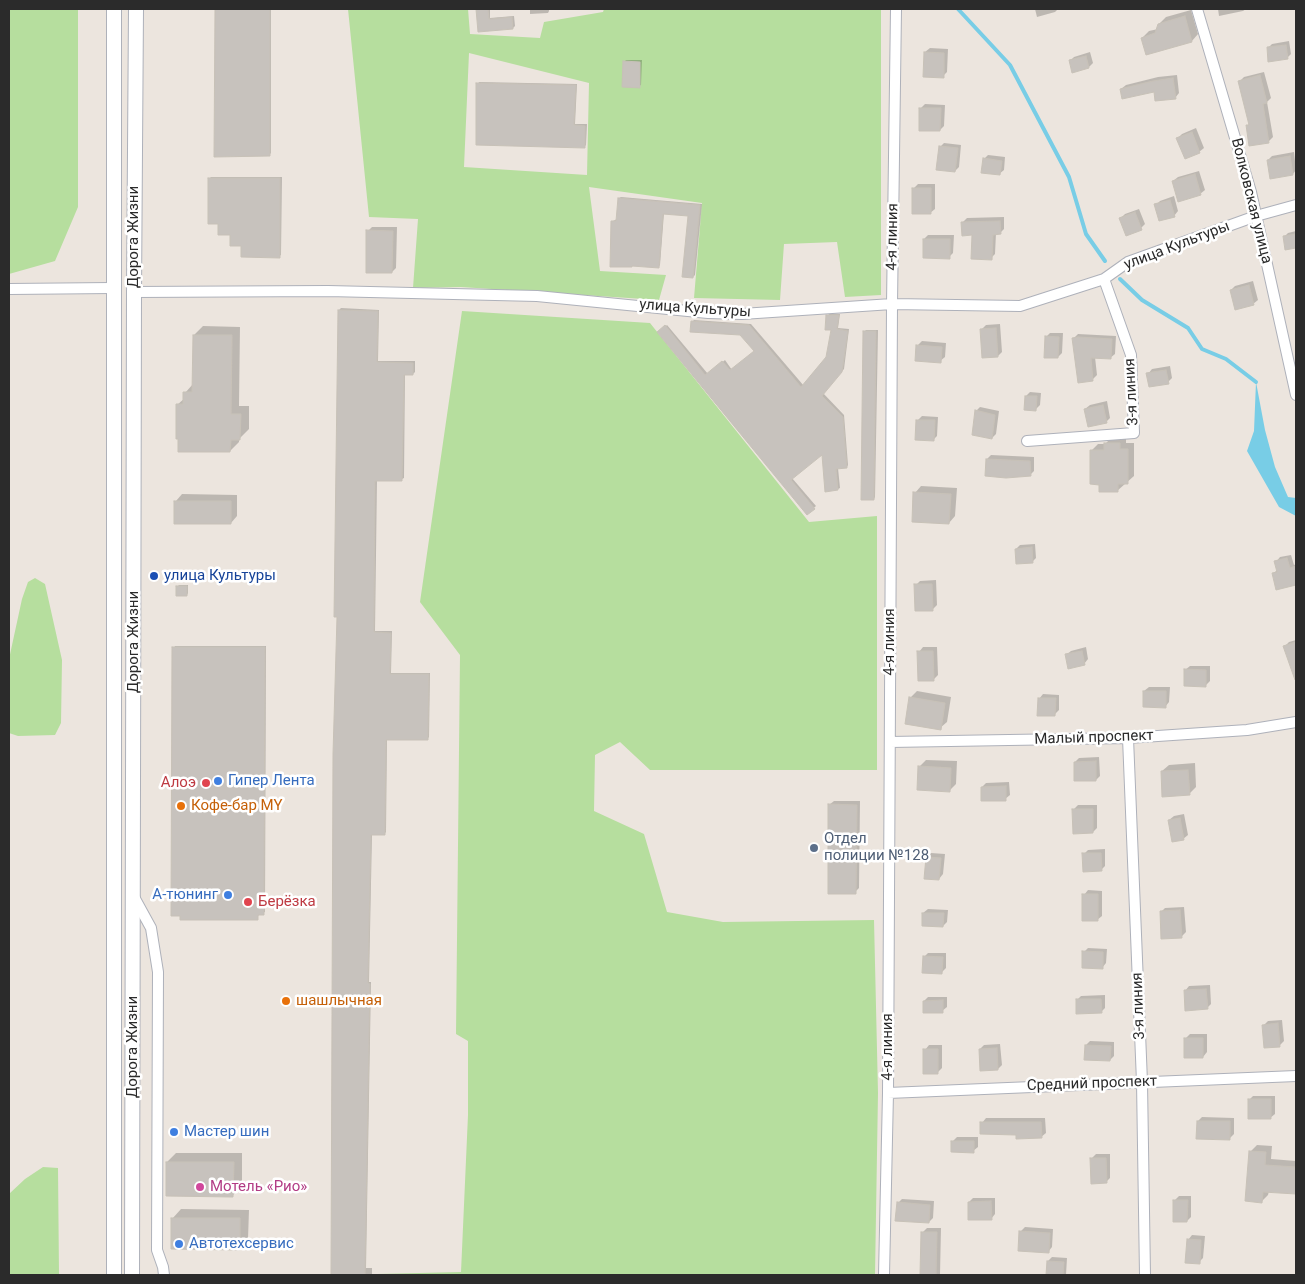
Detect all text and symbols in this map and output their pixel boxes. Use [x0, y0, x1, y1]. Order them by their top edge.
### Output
street label: Волковская улица [1227, 136, 1275, 266]
street label: Дорога Жизни [125, 186, 143, 288]
street label: 4-я линия [883, 203, 903, 271]
street label: улица Культуры [1122, 218, 1232, 274]
street label: улица Культуры [639, 296, 751, 322]
street label: 3-я линия [1121, 358, 1143, 426]
place label: улица Культуры [164, 567, 276, 585]
marker: улица Культуры [148, 570, 160, 582]
street label: Дорога Жизни [125, 591, 143, 693]
street label: 4-я линия [881, 608, 899, 676]
street label: Малый проспект [1034, 727, 1154, 749]
place label: Гипер Лента [228, 772, 315, 790]
place label: Алоэ [161, 774, 196, 792]
marker: Гипер Лента [212, 775, 224, 787]
marker: Алоэ [200, 777, 212, 789]
place label: Кофе-бар MY [191, 797, 282, 815]
marker: Кофе-бар MY [175, 800, 187, 812]
place label: Отдел полиции №128 [824, 830, 929, 865]
marker: Отдел полиции №128 [808, 842, 820, 854]
place label: А-тюнинг [152, 886, 218, 904]
marker: А-тюнинг [222, 889, 234, 901]
place label: Берёзка [258, 893, 316, 911]
marker: Берёзка [242, 896, 254, 908]
street label: 3-я линия [1129, 972, 1149, 1040]
place label: шашлычная [296, 992, 382, 1010]
marker: шашлычная [280, 995, 292, 1007]
street label: Дорога Жизни [124, 996, 142, 1098]
street label: 4-я линия [879, 1013, 897, 1081]
street label: Средний проспект [1027, 1073, 1157, 1095]
place label: Мастер шин [184, 1123, 269, 1141]
marker: Мастер шин [168, 1126, 180, 1138]
place label: Мотель «Рио» [210, 1178, 307, 1196]
marker: Мотель «Рио» [194, 1181, 206, 1193]
place label: Автотехсервис [189, 1235, 294, 1253]
marker: Автотехсервис [173, 1238, 185, 1250]

